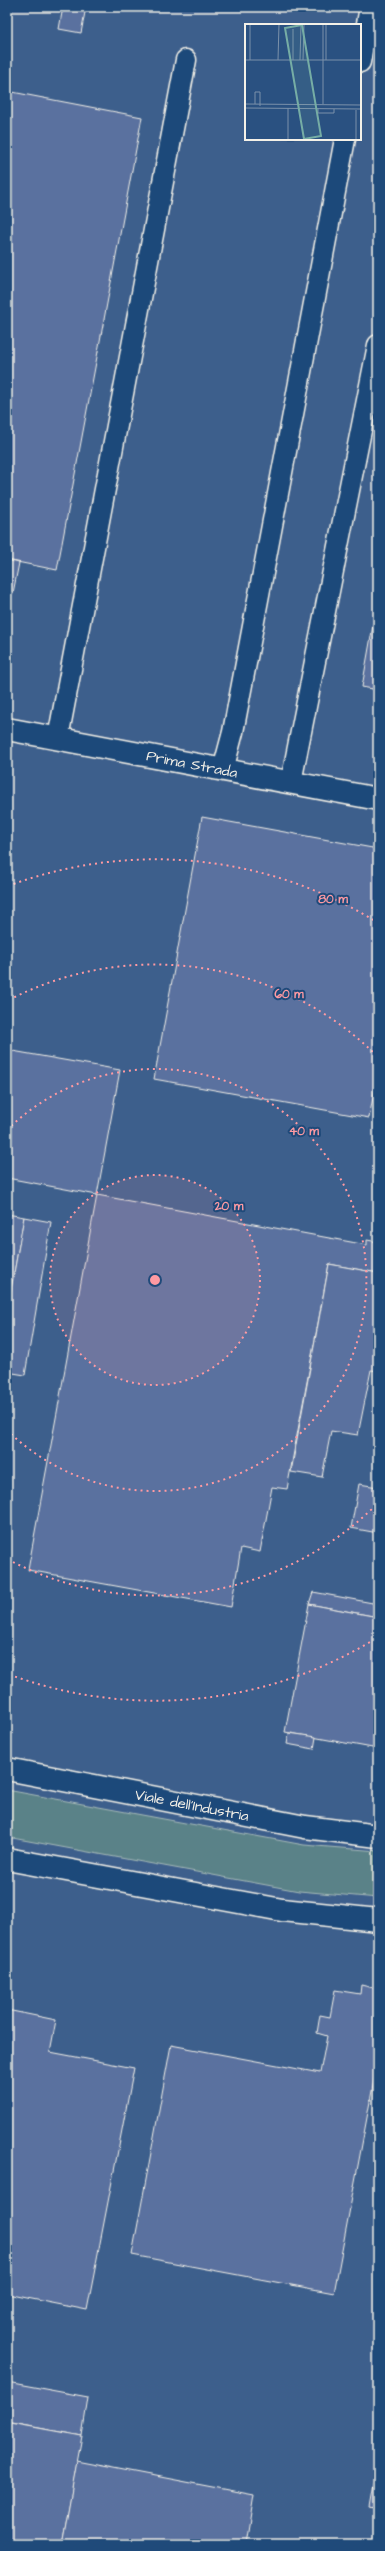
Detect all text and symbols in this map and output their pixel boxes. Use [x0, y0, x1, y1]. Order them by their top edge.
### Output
inset map [245, 24, 361, 140]
street label: Prima Strada [145, 745, 240, 784]
text: 80 m [318, 891, 348, 908]
text: 60 m [274, 986, 304, 1003]
text: 40 m [289, 1123, 320, 1140]
text: 20 m [214, 1198, 244, 1215]
centre of rings [148, 1273, 162, 1287]
street label: Viale dell'Industria [133, 1784, 251, 1827]

